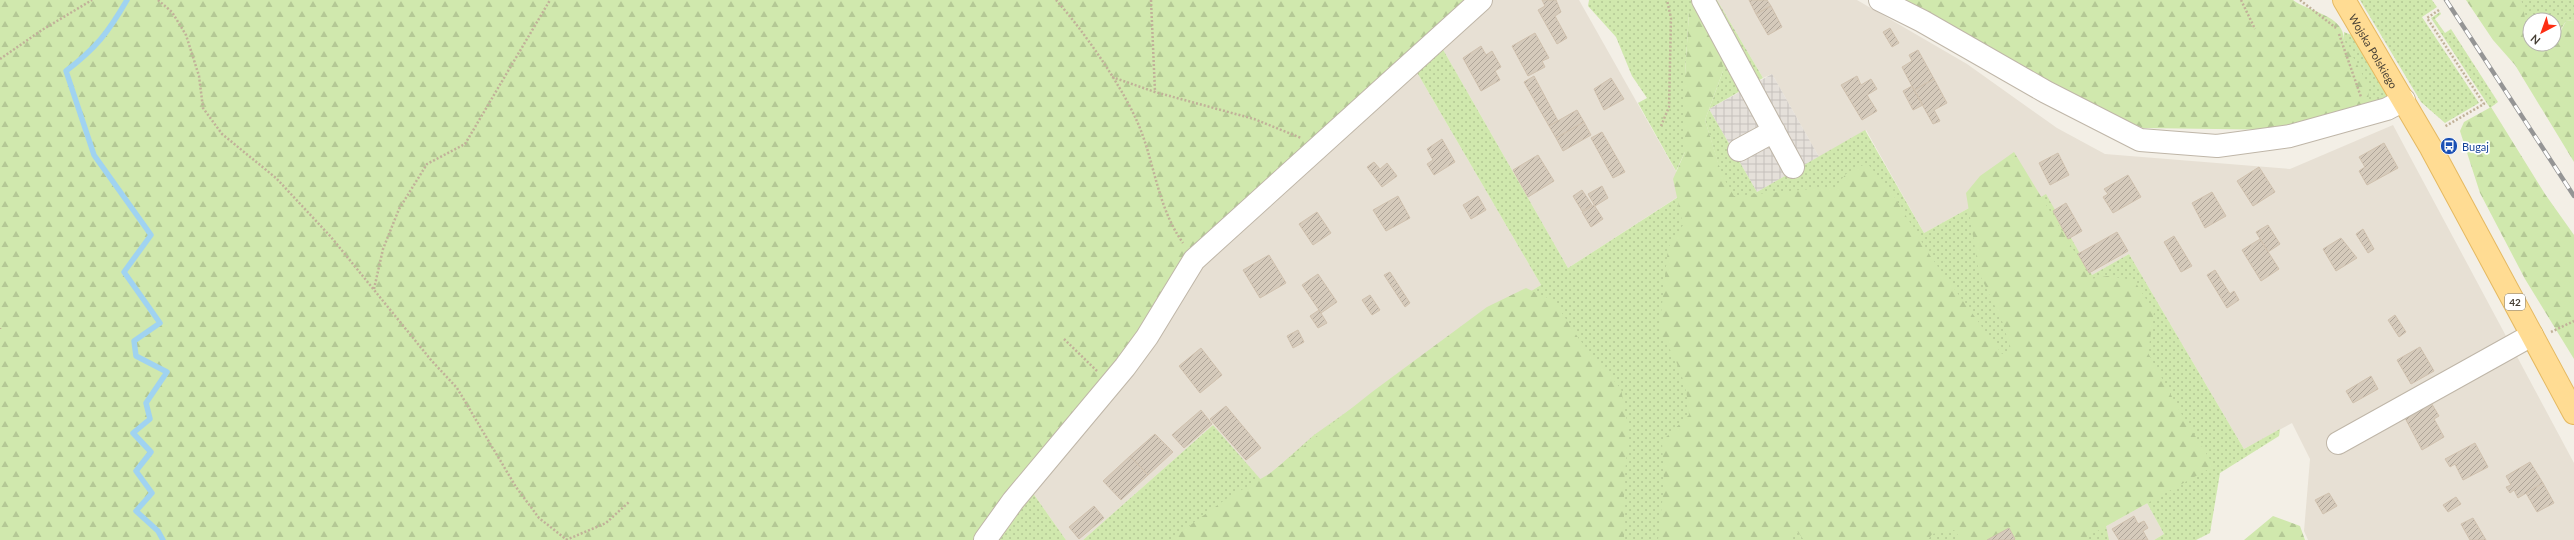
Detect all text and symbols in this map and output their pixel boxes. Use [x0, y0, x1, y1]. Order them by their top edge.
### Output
street label: Wojska Polskiego [2347, 11, 2401, 90]
north arrow [2522, 12, 2562, 52]
text: N [2528, 32, 2543, 48]
bus stop icon: Bugaj [2439, 136, 2459, 156]
place label: Bugaj [2462, 140, 2489, 153]
road number: 42 [2505, 294, 2525, 310]

